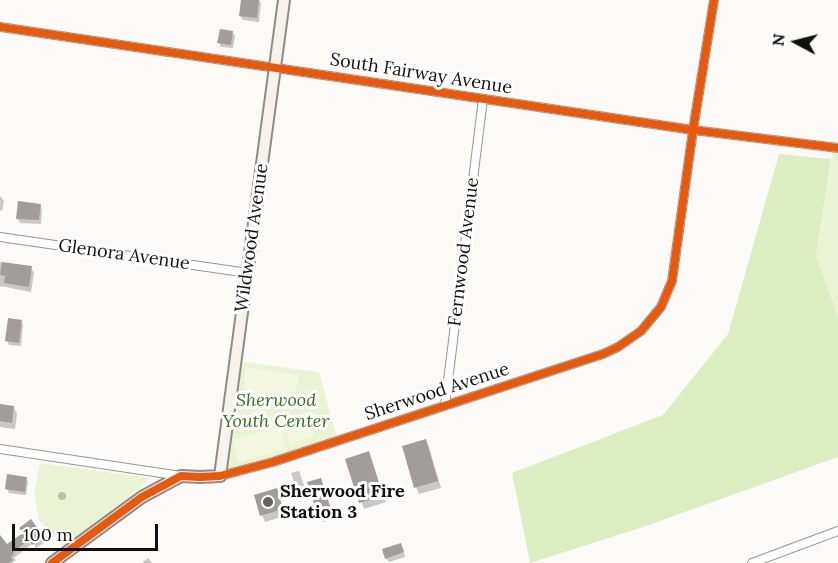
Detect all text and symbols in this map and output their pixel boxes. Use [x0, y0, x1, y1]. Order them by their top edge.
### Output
north arrow [766, 12, 826, 72]
text: N [767, 32, 789, 47]
street label: South Fairway Avenue [328, 49, 514, 99]
street label: Wildwood Avenue [231, 162, 273, 314]
street label: Fernwood Avenue [444, 176, 484, 328]
street label: Glenora Avenue [57, 235, 191, 275]
street label: Sherwood Avenue [362, 358, 512, 426]
park label: Sherwood Youth Center [223, 390, 329, 432]
place label: Sherwood Fire Station 3 [280, 481, 405, 524]
marker: Sherwood Fire Station 3 [261, 495, 275, 509]
scale bar [15, 512, 160, 550]
text: 100 m [23, 523, 73, 546]

